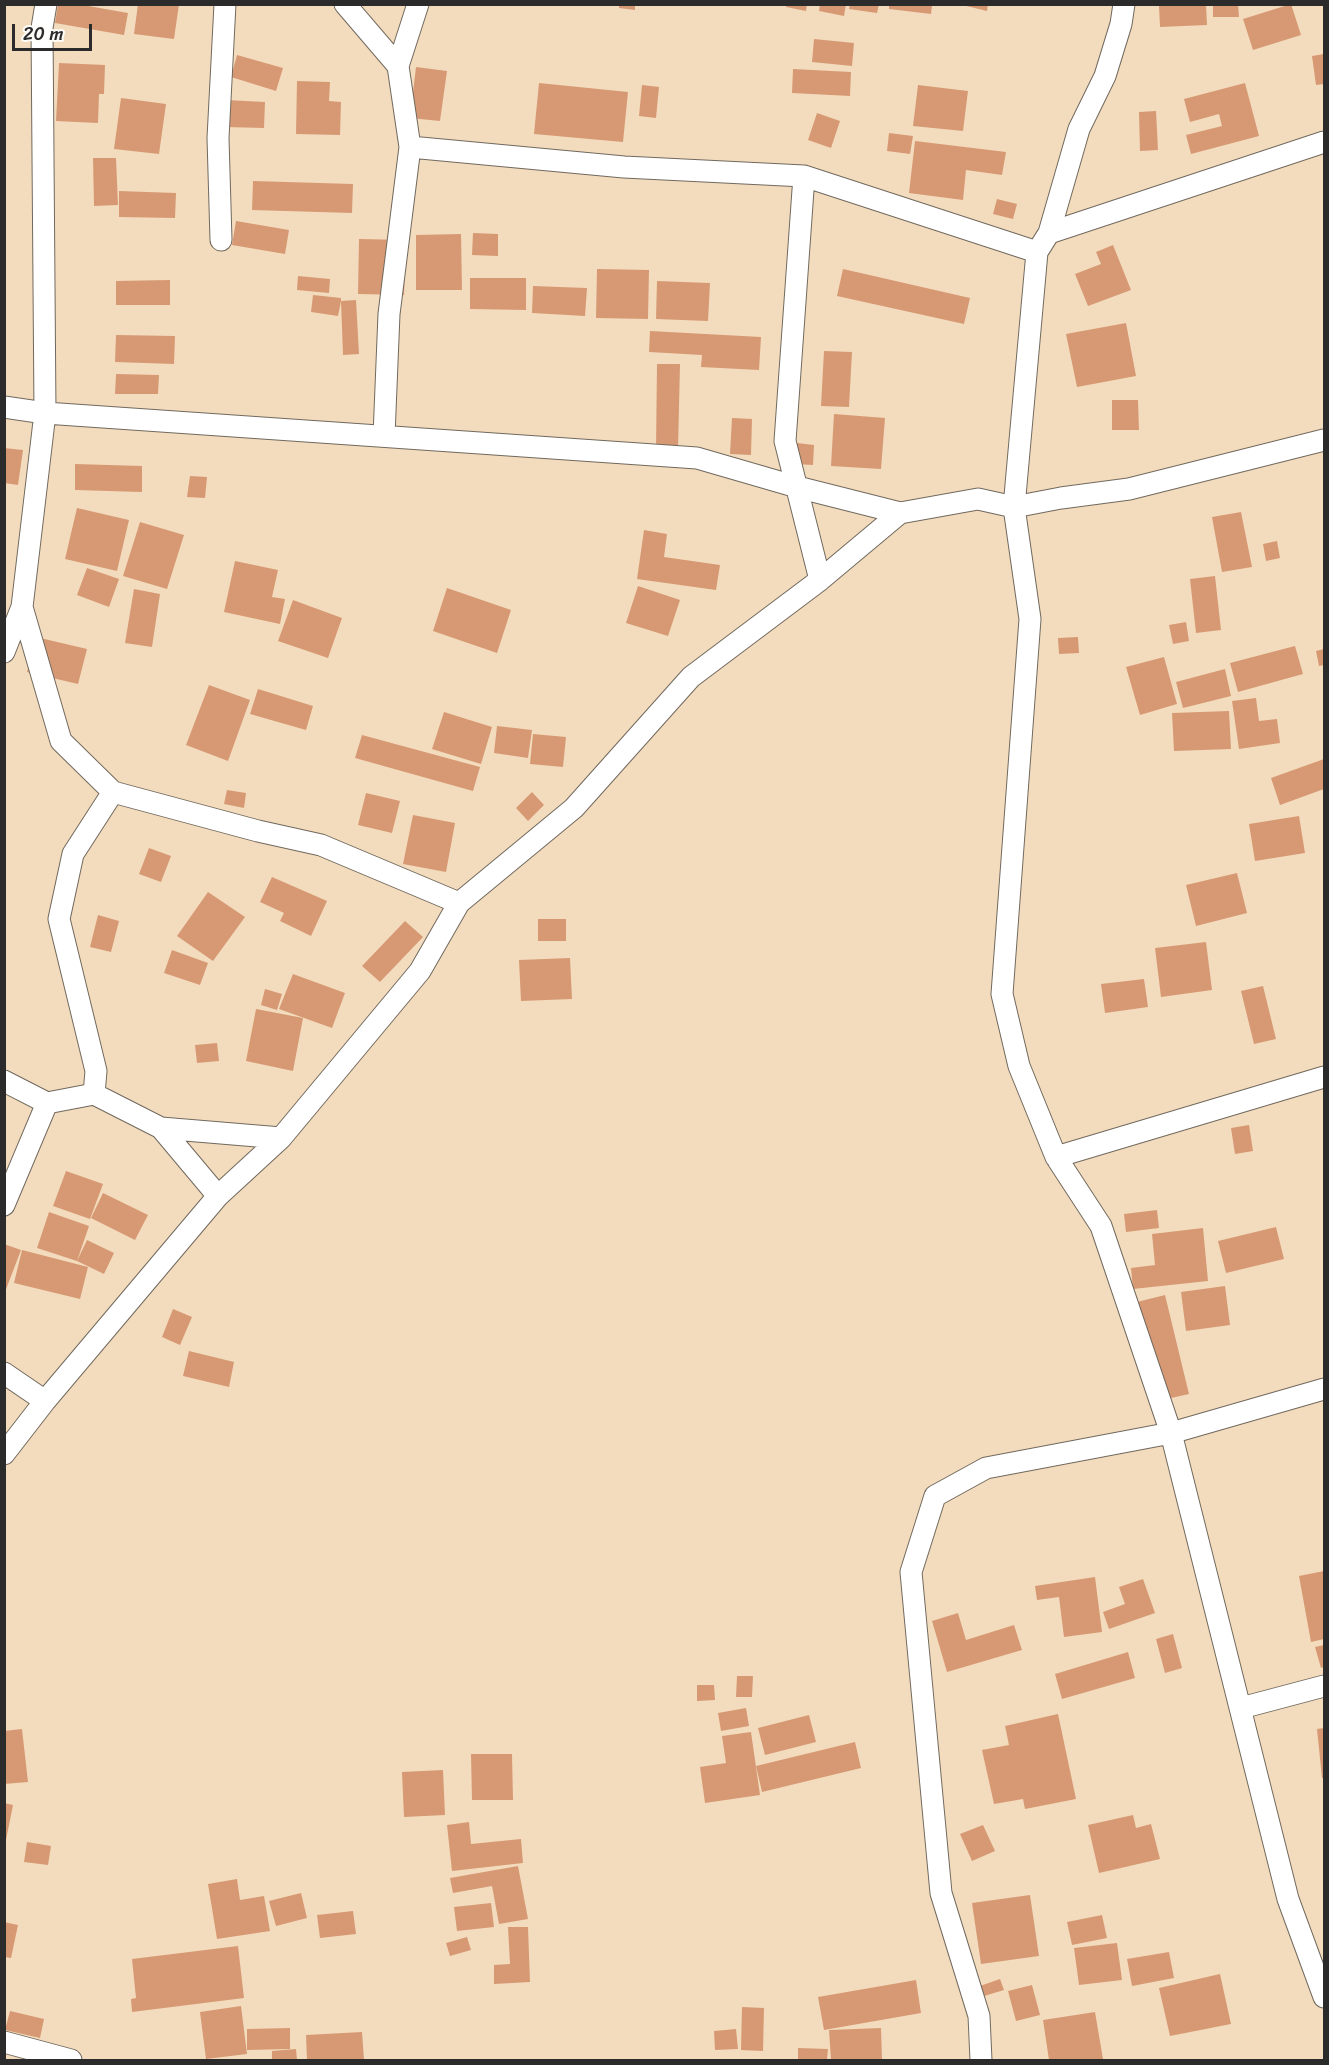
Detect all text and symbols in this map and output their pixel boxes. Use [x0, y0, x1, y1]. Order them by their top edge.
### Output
scale bar [15, 12, 94, 50]
text: 20 m [23, 18, 63, 50]

